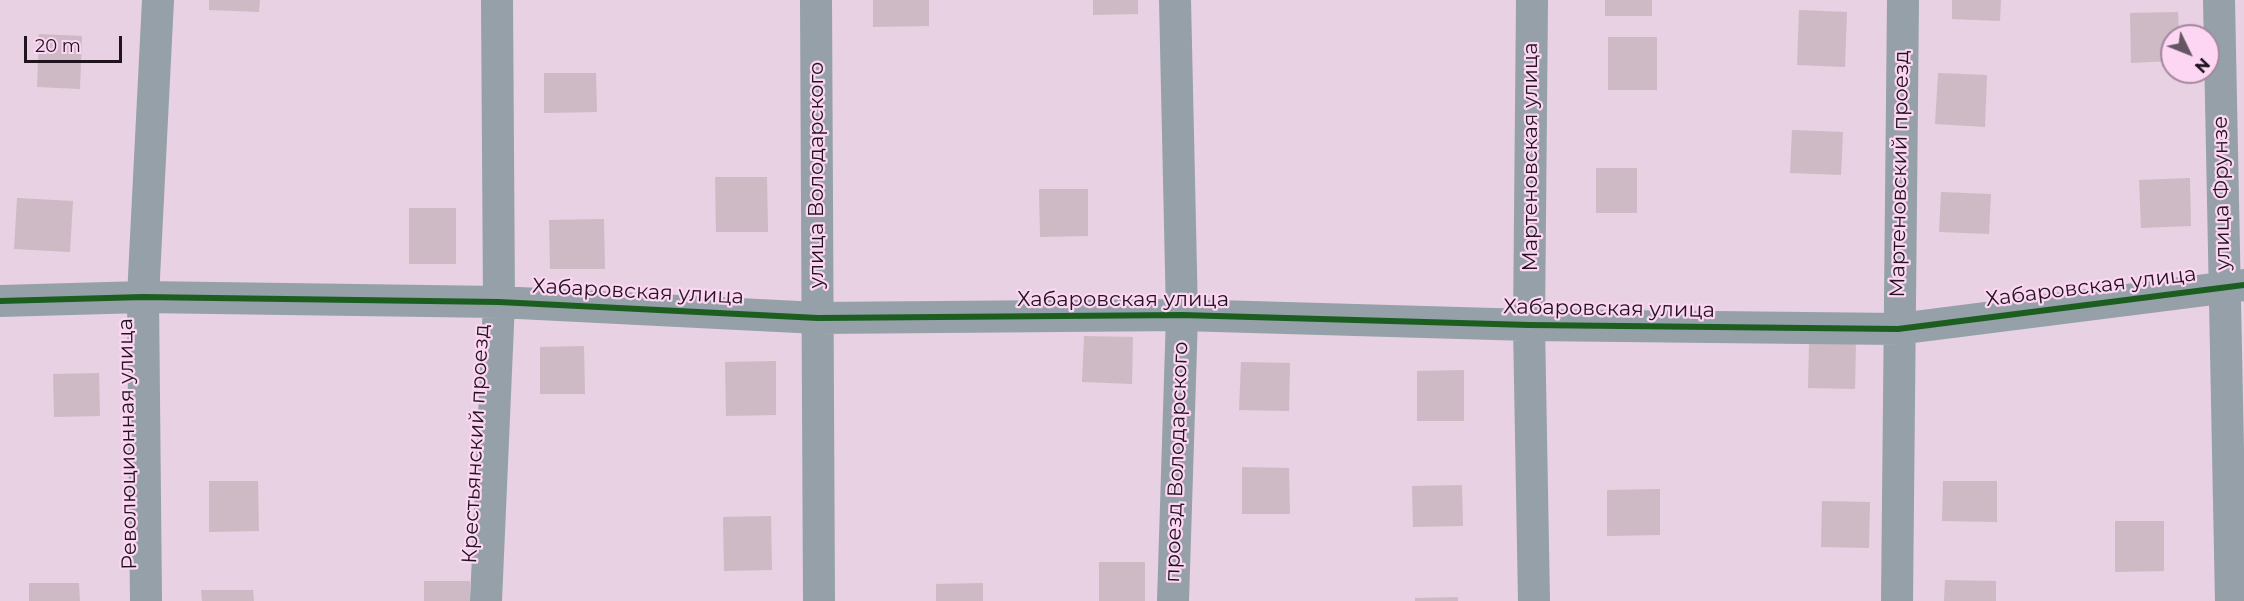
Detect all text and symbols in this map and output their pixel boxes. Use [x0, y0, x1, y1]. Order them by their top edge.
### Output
scale bar [27, 24, 124, 62]
north arrow [2160, 24, 2220, 84]
text: 20 m [35, 35, 81, 57]
street label: Мартеновская улица [1518, 42, 1544, 272]
street label: Мартеновский проезд [1885, 50, 1915, 298]
text: N [2191, 54, 2213, 76]
street label: улица Володарского [804, 62, 830, 288]
street label: улица Фрунзе [2208, 116, 2236, 270]
street label: Хабаровская улица [1984, 262, 2198, 312]
street label: Хабаровская улица [532, 274, 744, 310]
street label: Хабаровская улица [1017, 287, 1229, 313]
street label: Хабаровская улица [1503, 295, 1715, 323]
street label: Революционная улица [113, 318, 143, 570]
street label: Крестьянский проезд [457, 324, 495, 564]
street label: проезд Володарского [1160, 341, 1194, 583]

